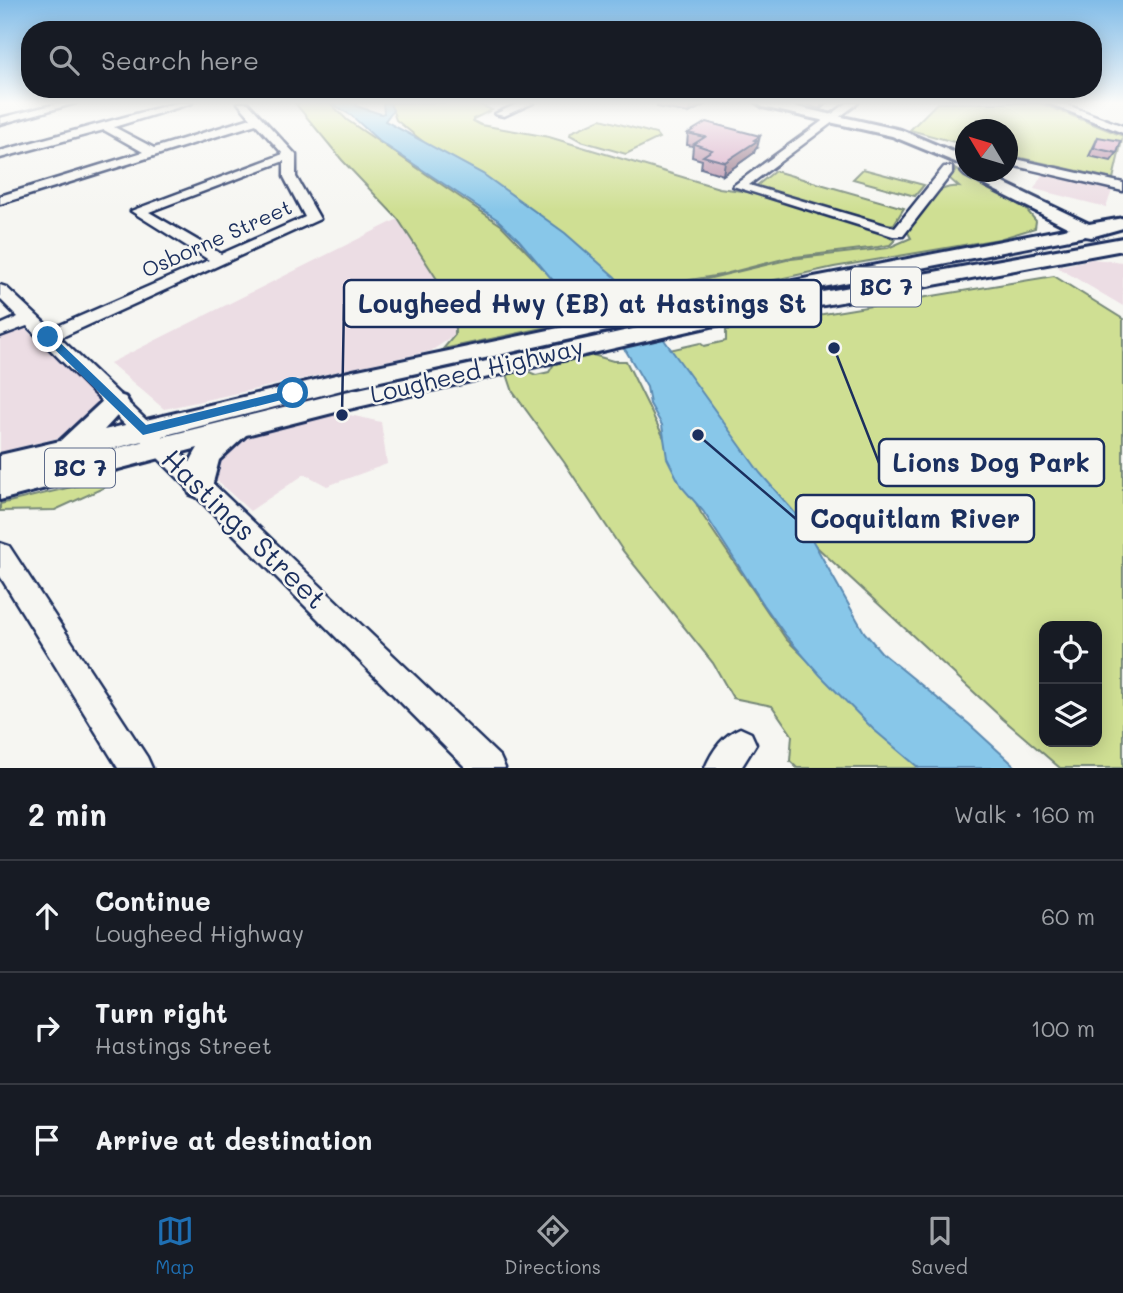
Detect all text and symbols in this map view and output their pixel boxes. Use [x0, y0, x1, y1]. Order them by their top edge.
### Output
search box [21, 21, 1102, 98]
icon: search [45, 41, 83, 79]
text: Search here [101, 43, 259, 77]
north arrow [955, 119, 1018, 182]
street label: Osborne Street [137, 192, 296, 283]
road number: BC 7 [851, 268, 921, 306]
callout: Lougheed Hwy (EB) at Hastings St [344, 280, 821, 327]
text: Lougheed Hwy (EB) at Hastings St [358, 286, 806, 320]
route end [32, 321, 63, 352]
street label: Lougheed Highway [367, 330, 586, 409]
route start [277, 377, 308, 408]
callout: Lions Dog Park [879, 439, 1104, 486]
street label: Hastings Street [155, 441, 335, 616]
text: Lions Dog Park [892, 445, 1090, 479]
road number: BC 7 [45, 448, 115, 488]
callout: Coquitlam River [796, 495, 1034, 542]
text: Coquitlam River [810, 501, 1020, 535]
map controls [1039, 621, 1102, 747]
button: locate [1039, 621, 1102, 684]
button: layers [1039, 684, 1102, 747]
text: 2 min [28, 794, 107, 834]
text: Walk · 160 m [954, 799, 1095, 829]
text: Continue [95, 884, 211, 918]
icon: ahead [28, 897, 66, 935]
text: 60 m [1041, 901, 1095, 931]
text: Lougheed Highway [95, 918, 304, 948]
text: Turn right [95, 996, 228, 1030]
icon: right [28, 1009, 66, 1047]
text: 100 m [1031, 1013, 1095, 1043]
text: Hastings Street [95, 1030, 272, 1060]
icon: arrive [28, 1121, 66, 1159]
text: Arrive at destination [95, 1123, 372, 1157]
tab: Map [155, 1212, 194, 1279]
tab: Directions [504, 1212, 601, 1279]
tab: Saved [911, 1212, 968, 1279]

